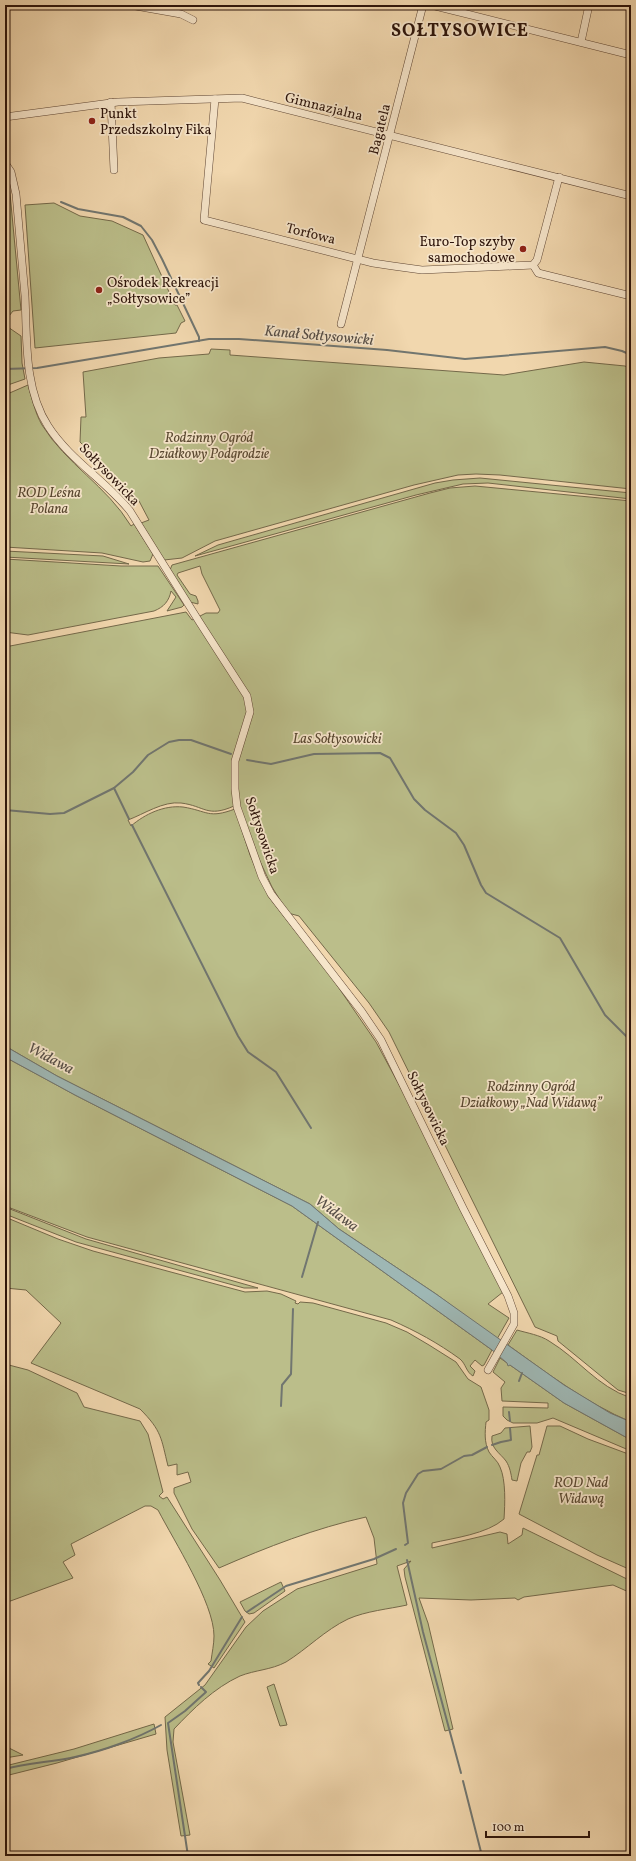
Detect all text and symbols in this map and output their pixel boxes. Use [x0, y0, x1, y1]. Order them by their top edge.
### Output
district label: SOŁTYSOWICE [391, 19, 529, 44]
street label: Gimnazjalna [283, 89, 365, 126]
street label: Bagatela [365, 102, 396, 157]
place label: Punkt Przedszkolny Fika [100, 105, 211, 140]
marker: Punkt Przedszkolny Fika [87, 116, 97, 126]
street label: Torfowa [284, 219, 337, 250]
place label: Euro-Top szyby samochodowe [419, 233, 515, 268]
marker: Euro-Top szyby samochodowe [518, 244, 528, 254]
place label: Ośrodek Rekreacji „Sołtysowice” [107, 274, 219, 309]
marker: Ośrodek Rekreacji „Sołtysowice” [94, 285, 104, 295]
water label: Kanał Sołtysowicki [264, 321, 375, 352]
park label: Rodzinny Ogród Działkowy Podgrodzie [149, 429, 269, 464]
street label: Sołtysowicka [74, 439, 144, 511]
park label: ROD Leśna Polana [17, 484, 81, 519]
park label: Las Sołtysowicki [293, 730, 382, 749]
street label: Sołtysowicka [239, 794, 284, 877]
water label: Widawa [24, 1038, 77, 1080]
street label: Sołtysowicka [401, 1068, 454, 1149]
park label: Rodzinny Ogród Działkowy „Nad Widawą” [460, 1078, 603, 1113]
water label: Widawa [310, 1191, 362, 1237]
park label: ROD Nad Widawą [554, 1474, 608, 1509]
scale bar [486, 1813, 589, 1839]
text: 100 m [492, 1820, 525, 1836]

